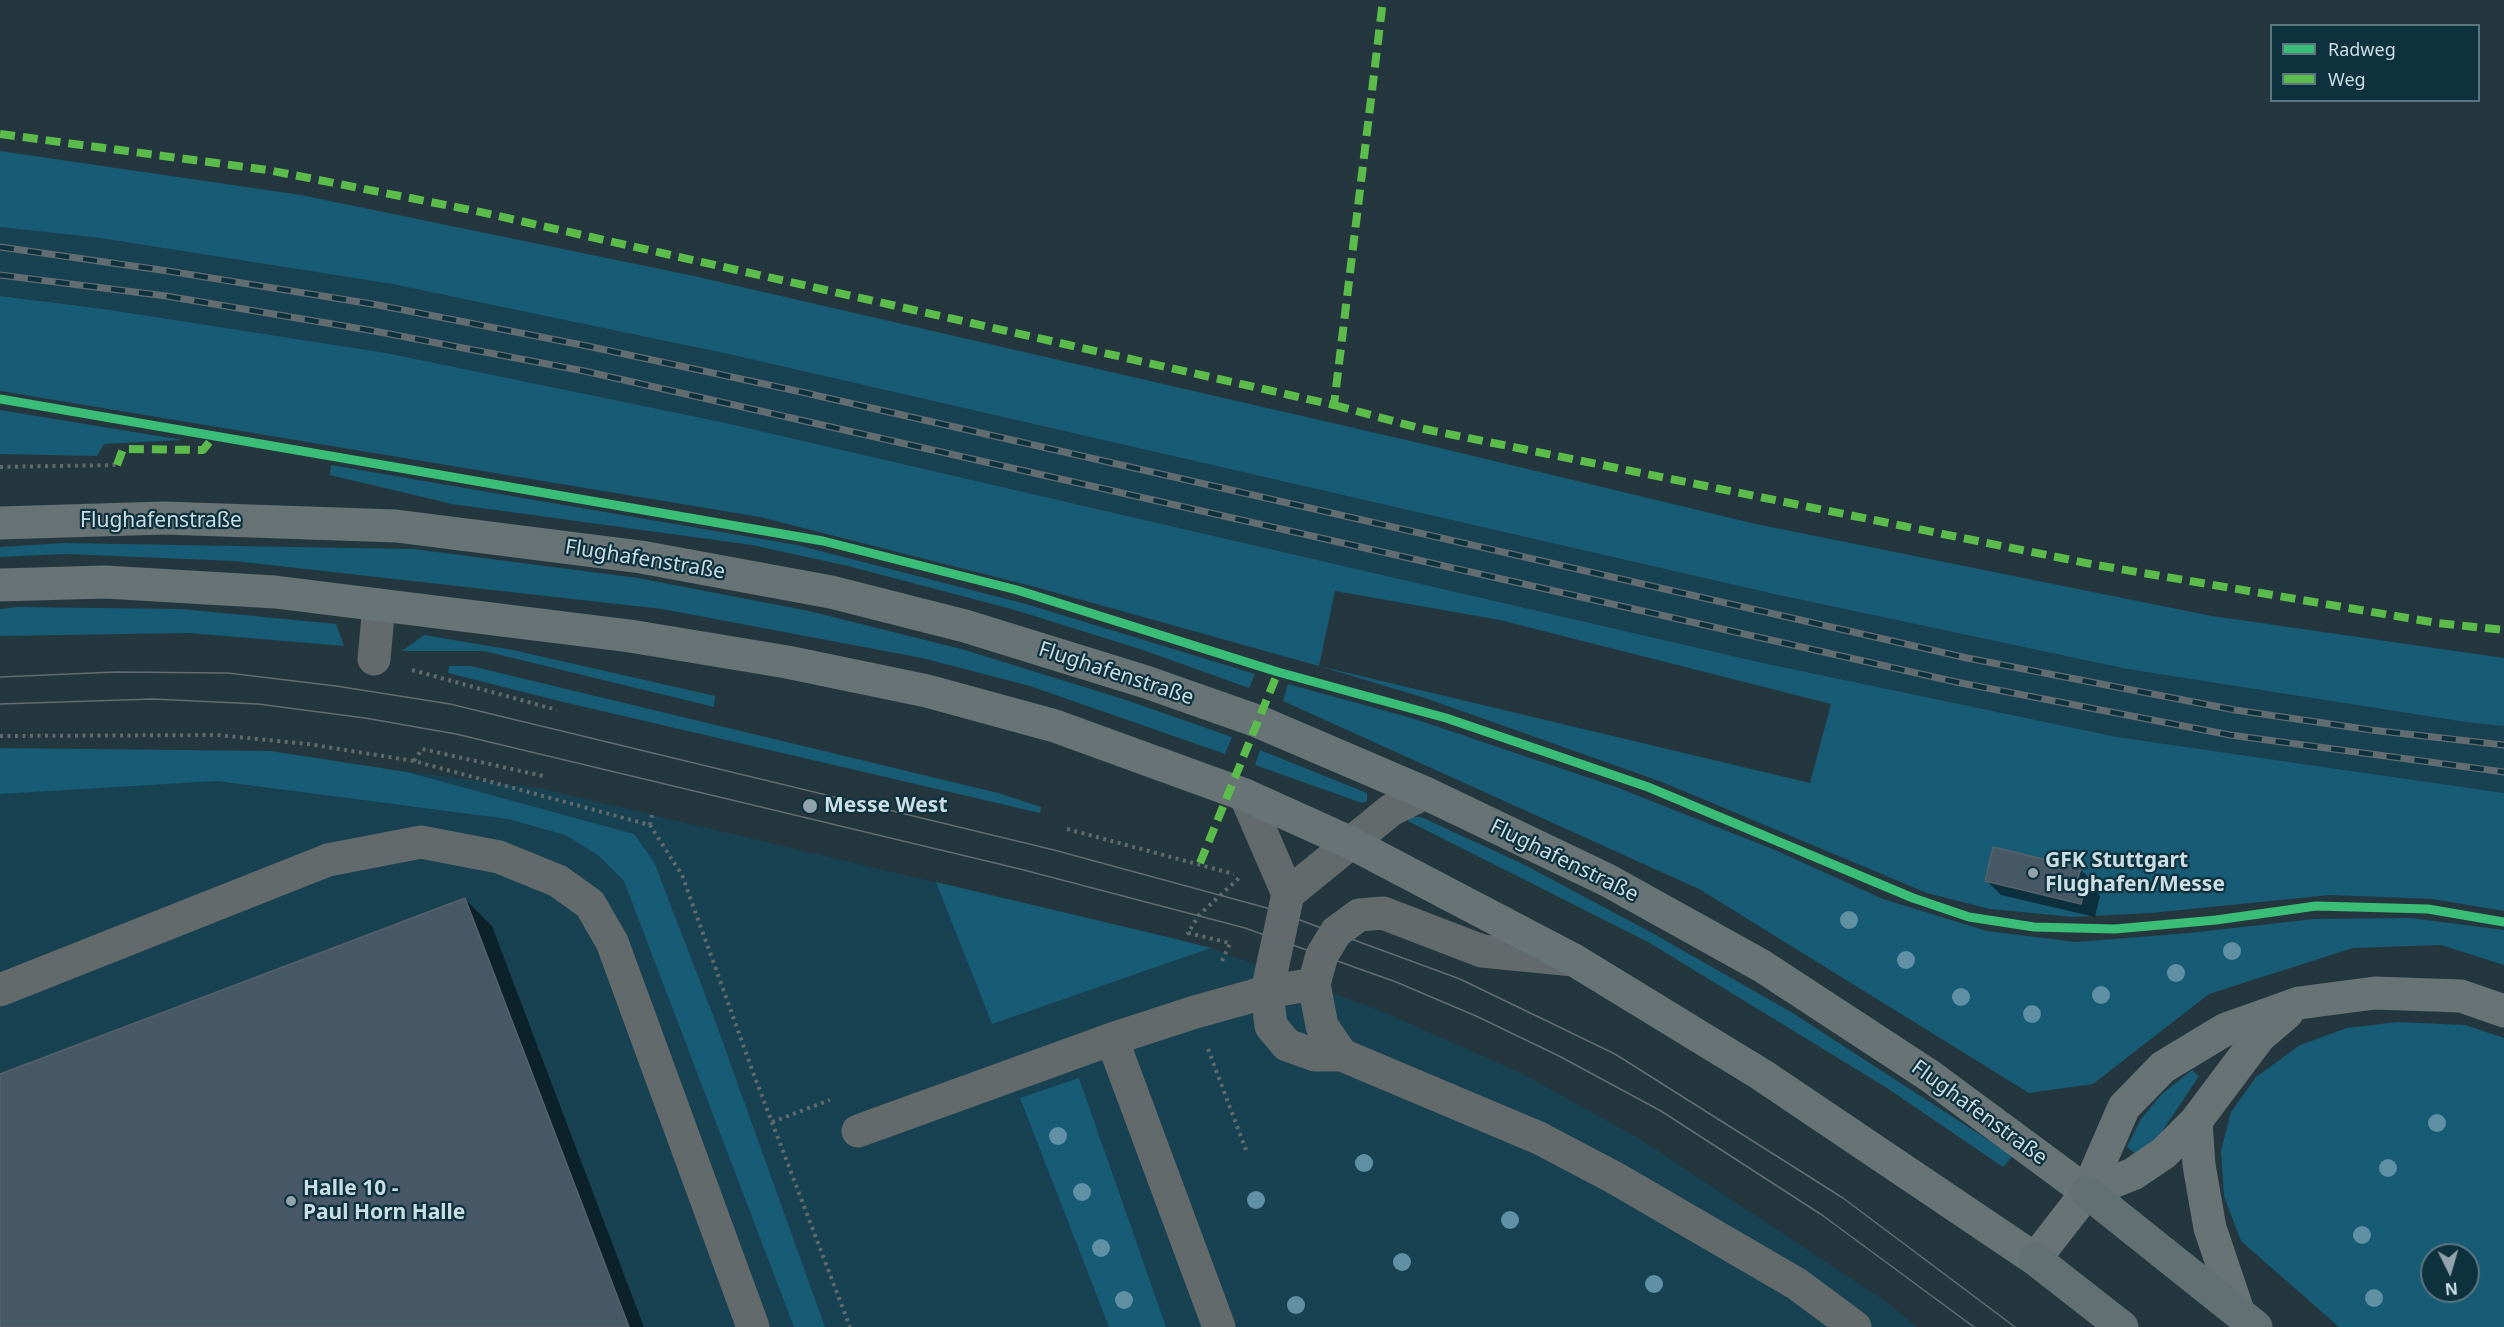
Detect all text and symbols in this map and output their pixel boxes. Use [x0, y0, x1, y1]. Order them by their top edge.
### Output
legend [2270, 24, 2480, 102]
text: Radweg [2328, 37, 2396, 61]
text: Weg [2328, 67, 2366, 91]
street label: Flughafenstraße [80, 508, 242, 534]
street label: Flughafenstraße [563, 535, 727, 585]
street label: Flughafenstraße [1035, 637, 1197, 711]
place label: Messe West [824, 793, 948, 819]
marker: Messe West [801, 797, 819, 815]
street label: Flughafenstraße [1486, 814, 1642, 908]
place label: GFK Stuttgart Flughafen/Messe [2045, 848, 2225, 898]
marker: GFK Stuttgart Flughafen/Messe [2026, 866, 2040, 880]
street label: Flughafenstraße [1906, 1055, 2052, 1171]
place label: Halle 10 - Paul Horn Halle [303, 1176, 465, 1226]
marker: Halle 10 - Paul Horn Halle [284, 1194, 298, 1208]
north arrow [2420, 1243, 2480, 1303]
text: N [2444, 1277, 2459, 1300]

